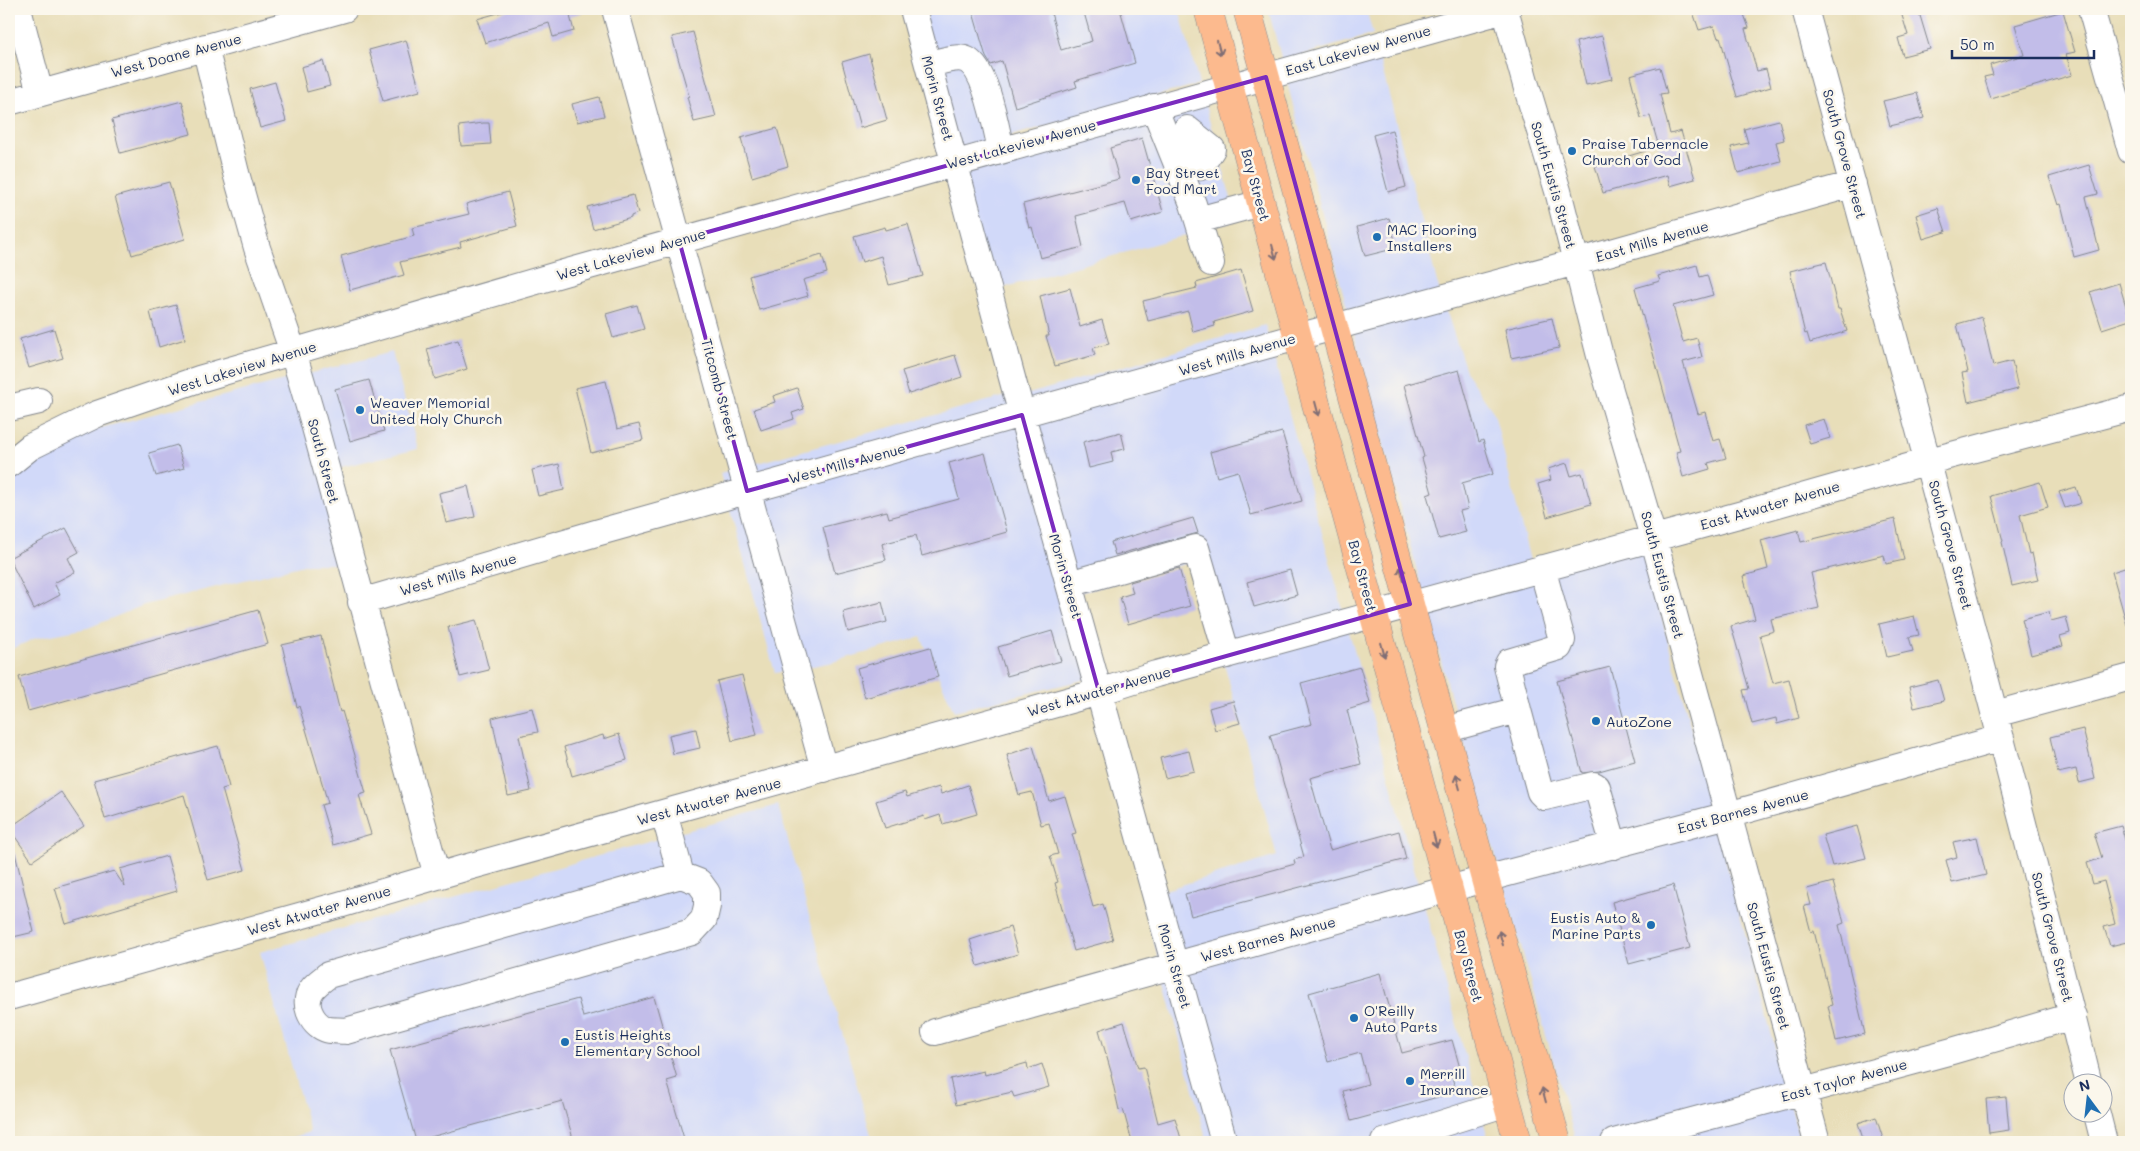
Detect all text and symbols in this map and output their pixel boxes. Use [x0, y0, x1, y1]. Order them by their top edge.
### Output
street label: East Lakeview Avenue [1283, 20, 1433, 80]
street label: West Doane Avenue [109, 28, 243, 82]
scale bar [1952, 28, 2095, 60]
text: 50 m [1960, 34, 1995, 54]
one-way arrow [1214, 39, 1224, 55]
street label: Morin Street [917, 53, 959, 143]
street label: South Grove Street [1819, 87, 1871, 221]
street label: West Lakeview Avenue [944, 115, 1098, 173]
street label: South Eustis Street [1527, 119, 1581, 251]
place label: Praise Tabernacle Church of God [1582, 134, 1709, 169]
marker: Praise Tabernacle Church of God [1566, 145, 1578, 157]
street label: Bay Street [1237, 147, 1275, 223]
place label: Bay Street Food Mart [1146, 163, 1220, 198]
marker: Bay Street Food Mart [1130, 174, 1142, 186]
street label: East Mills Avenue [1593, 216, 1711, 266]
place label: MAC Flooring Installers [1387, 220, 1477, 255]
street label: West Lakeview Avenue [554, 224, 708, 284]
marker: MAC Flooring Installers [1371, 231, 1383, 243]
one-way arrow [1270, 244, 1279, 260]
street label: West Mills Avenue [1176, 328, 1298, 380]
street label: West Lakeview Avenue [165, 336, 319, 400]
street label: Titcomb Street [697, 336, 743, 442]
place label: Weaver Memorial United Holy Church [370, 393, 502, 428]
one-way arrow [1312, 400, 1322, 416]
marker: Weaver Memorial United Holy Church [354, 404, 366, 416]
street label: South Street [304, 417, 344, 505]
street label: West Mills Avenue [786, 438, 908, 488]
street label: East Atwater Avenue [1698, 476, 1842, 534]
street label: South Grove Street [1925, 478, 1977, 612]
street label: South Eustis Street [1637, 509, 1689, 641]
street label: Morin Street [1045, 531, 1087, 621]
street label: Bay Street [1344, 538, 1382, 614]
street label: West Mills Avenue [397, 548, 519, 600]
one-way arrow [1397, 567, 1406, 583]
one-way arrow [1379, 641, 1388, 657]
street label: West Atwater Avenue [1025, 661, 1173, 721]
place label: AutoZone [1606, 712, 1672, 731]
marker: AutoZone [1590, 715, 1602, 727]
street label: West Atwater Avenue [635, 773, 783, 829]
one-way arrow [1453, 774, 1463, 790]
street label: East Barnes Avenue [1675, 784, 1811, 838]
one-way arrow [1431, 832, 1440, 848]
street label: South Grove Street [2028, 870, 2078, 1004]
street label: West Atwater Avenue [245, 880, 393, 940]
street label: South Eustis Street [1743, 900, 1795, 1032]
place label: Eustis Auto & Marine Parts [1550, 908, 1641, 943]
street label: West Barnes Avenue [1198, 912, 1338, 966]
marker: Eustis Auto & Marine Parts [1645, 919, 1657, 931]
street label: Morin Street [1154, 921, 1196, 1011]
street label: Bay Street [1450, 928, 1488, 1004]
one-way arrow [1496, 931, 1506, 947]
place label: O'Reilly Auto Parts [1364, 1001, 1438, 1036]
marker: O'Reilly Auto Parts [1348, 1012, 1360, 1024]
place label: Eustis Heights Elementary School [575, 1025, 701, 1060]
marker: Eustis Heights Elementary School [559, 1036, 571, 1048]
street label: East Taylor Avenue [1779, 1054, 1909, 1106]
place label: Merrill Insurance [1420, 1064, 1489, 1099]
north arrow [2062, 1074, 2112, 1124]
text: N [2077, 1074, 2092, 1096]
marker: Merrill Insurance [1404, 1075, 1416, 1087]
one-way arrow [1539, 1088, 1548, 1104]

